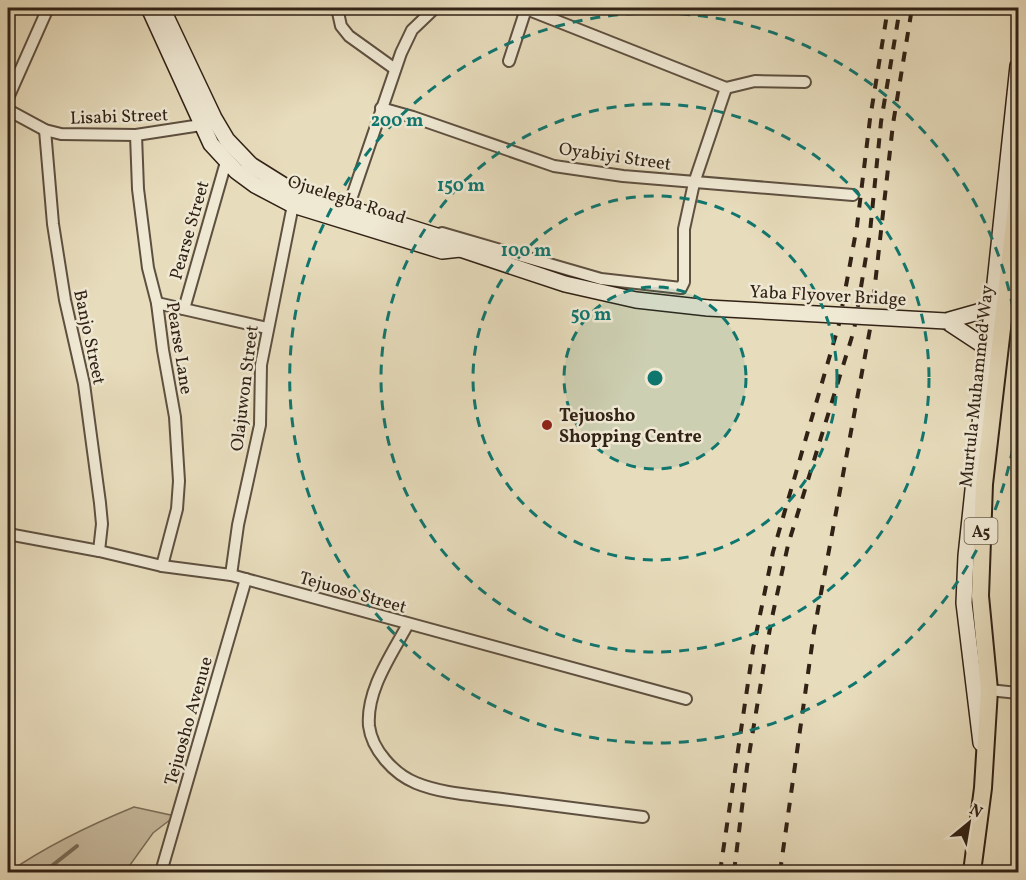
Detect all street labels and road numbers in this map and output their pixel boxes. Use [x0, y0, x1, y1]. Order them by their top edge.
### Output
street label: Lisabi Street [70, 103, 169, 132]
street label: Oyabiyi Street [557, 137, 673, 178]
street label: Ojuelegba Road [284, 170, 409, 231]
street label: Pearse Street [164, 178, 217, 283]
street label: Yaba Flyover Bridge [749, 280, 907, 313]
street label: Murtula Muhammed Way [954, 283, 1001, 489]
street label: Banjo Street [66, 288, 111, 387]
street label: Pearse Lane [159, 300, 198, 396]
street label: Olajuwon Street [225, 324, 266, 453]
road number: A5 [964, 518, 998, 544]
street label: Tejuoso Street [296, 566, 409, 621]
street label: Tejuosho Avenue [159, 654, 220, 789]

